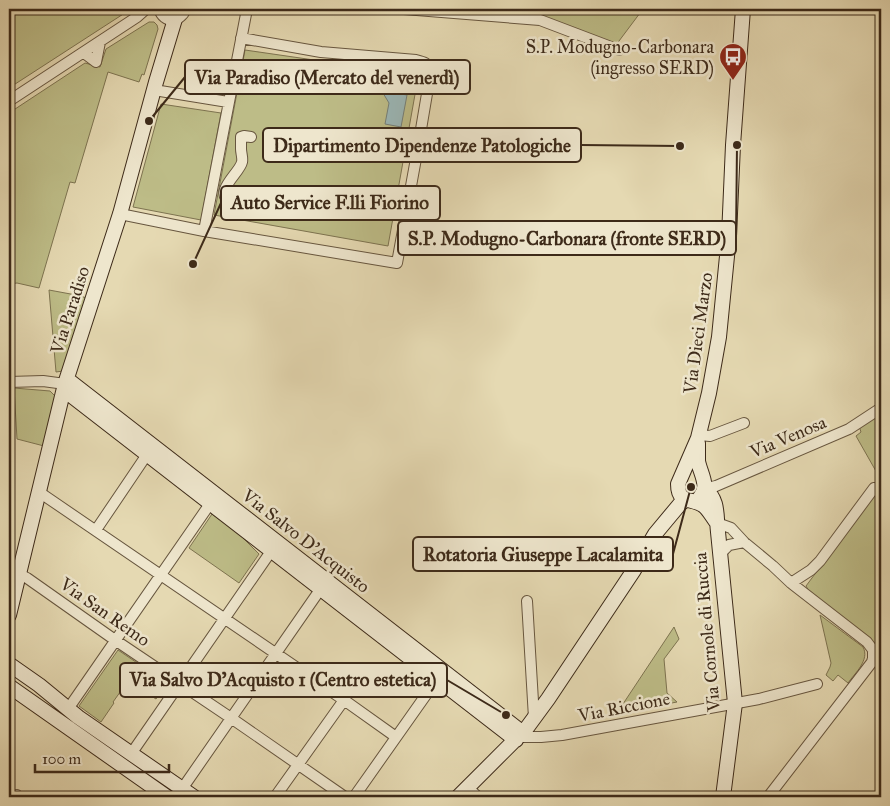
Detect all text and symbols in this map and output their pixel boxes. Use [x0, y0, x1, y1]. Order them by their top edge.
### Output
place label: S.P. Modugno-Carbonara (ingresso SERD) [526, 36, 714, 80]
bus stop icon: S.P. Modugno-Carbonara (ingresso SERD) [718, 42, 748, 81]
callout: Via Paradiso (Mercato del venerdì) [185, 60, 470, 94]
text: Via Paradiso (Mercato del venerdì) [194, 66, 459, 90]
callout: Dipartimento Dipendenze Patologiche [263, 128, 581, 162]
text: Dipartimento Dipendenze Patologiche [273, 134, 571, 158]
callout: Auto Service F.lli Fiorino [221, 186, 440, 220]
text: Auto Service F.lli Fiorino [229, 191, 429, 214]
callout: S.P. Modugno-Carbonara (fronte SERD) [398, 221, 736, 255]
text: S.P. Modugno-Carbonara (fronte SERD) [408, 227, 726, 251]
street label: Via Paradiso [45, 264, 94, 357]
street label: Via Dieci Marzo [678, 271, 717, 396]
street label: Via Venosa [746, 411, 830, 463]
street label: Via Salvo D'Acquisto [236, 484, 374, 598]
callout: Rotatoria Giuseppe Lacalamita [413, 537, 673, 571]
text: Rotatoria Giuseppe Lacalamita [423, 543, 664, 567]
street label: Via Cornole di Ruccia [689, 551, 725, 714]
street label: Via San Remo [55, 572, 154, 651]
callout: Via Salvo D’Acquisto 1 (Centro estetica) [120, 663, 447, 697]
text: Via Salvo D’Acquisto 1 (Centro estetica) [129, 668, 436, 692]
street label: Via Riccione [575, 687, 672, 727]
scale bar [35, 741, 169, 773]
text: 100 m [42, 750, 82, 768]

